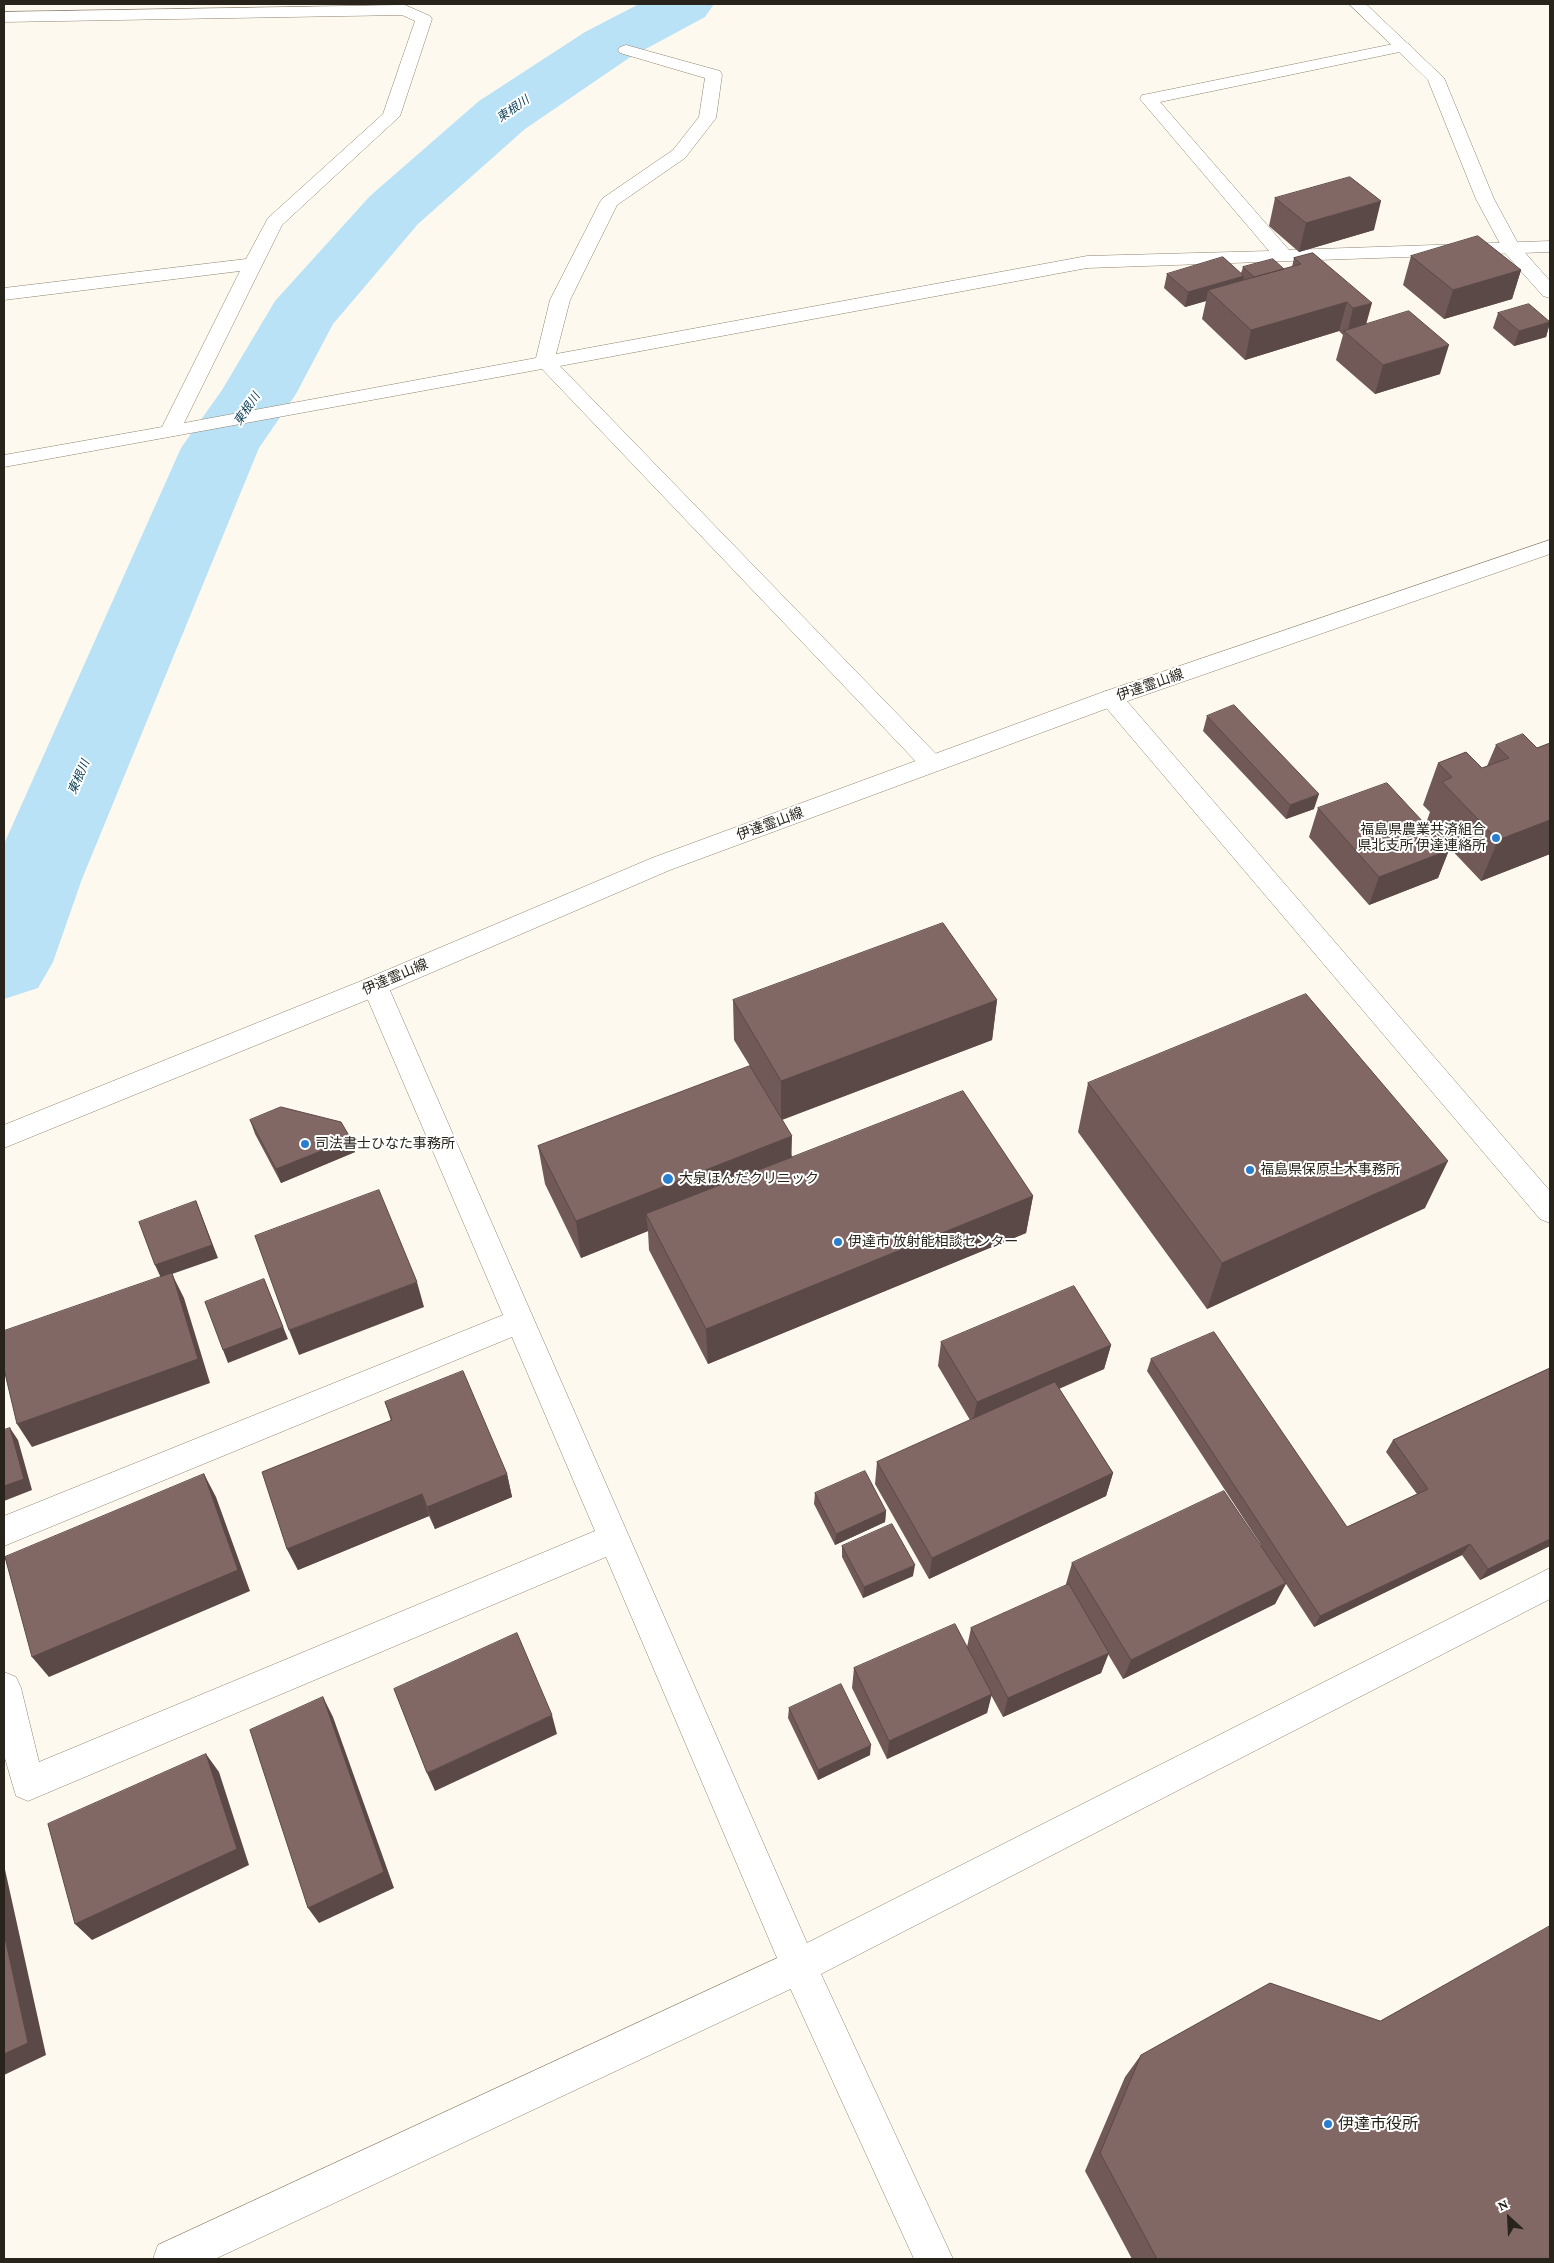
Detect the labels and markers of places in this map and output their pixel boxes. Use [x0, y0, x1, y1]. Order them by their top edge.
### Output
place label: 福島県農業共済組合 県北支所 伊達連絡所 [1357, 822, 1486, 854]
marker: 福島県農業共済組合 県北支所 伊達連絡所 [1490, 832, 1502, 844]
place label: 司法書士ひなた事務所 [315, 1136, 455, 1152]
marker: 司法書士ひなた事務所 [299, 1138, 311, 1150]
place label: 福島県保原土木事務所 [1260, 1162, 1400, 1178]
marker: 福島県保原土木事務所 [1244, 1164, 1256, 1176]
place label: 大泉ほんだクリニック [679, 1171, 819, 1187]
marker: 大泉ほんだクリニック [661, 1172, 675, 1186]
place label: 伊達市 放射能相談センター [848, 1234, 1019, 1250]
marker: 伊達市 放射能相談センター [832, 1236, 844, 1248]
place label: 伊達市役所 [1338, 2114, 1418, 2134]
marker: 伊達市役所 [1322, 2118, 1334, 2130]

